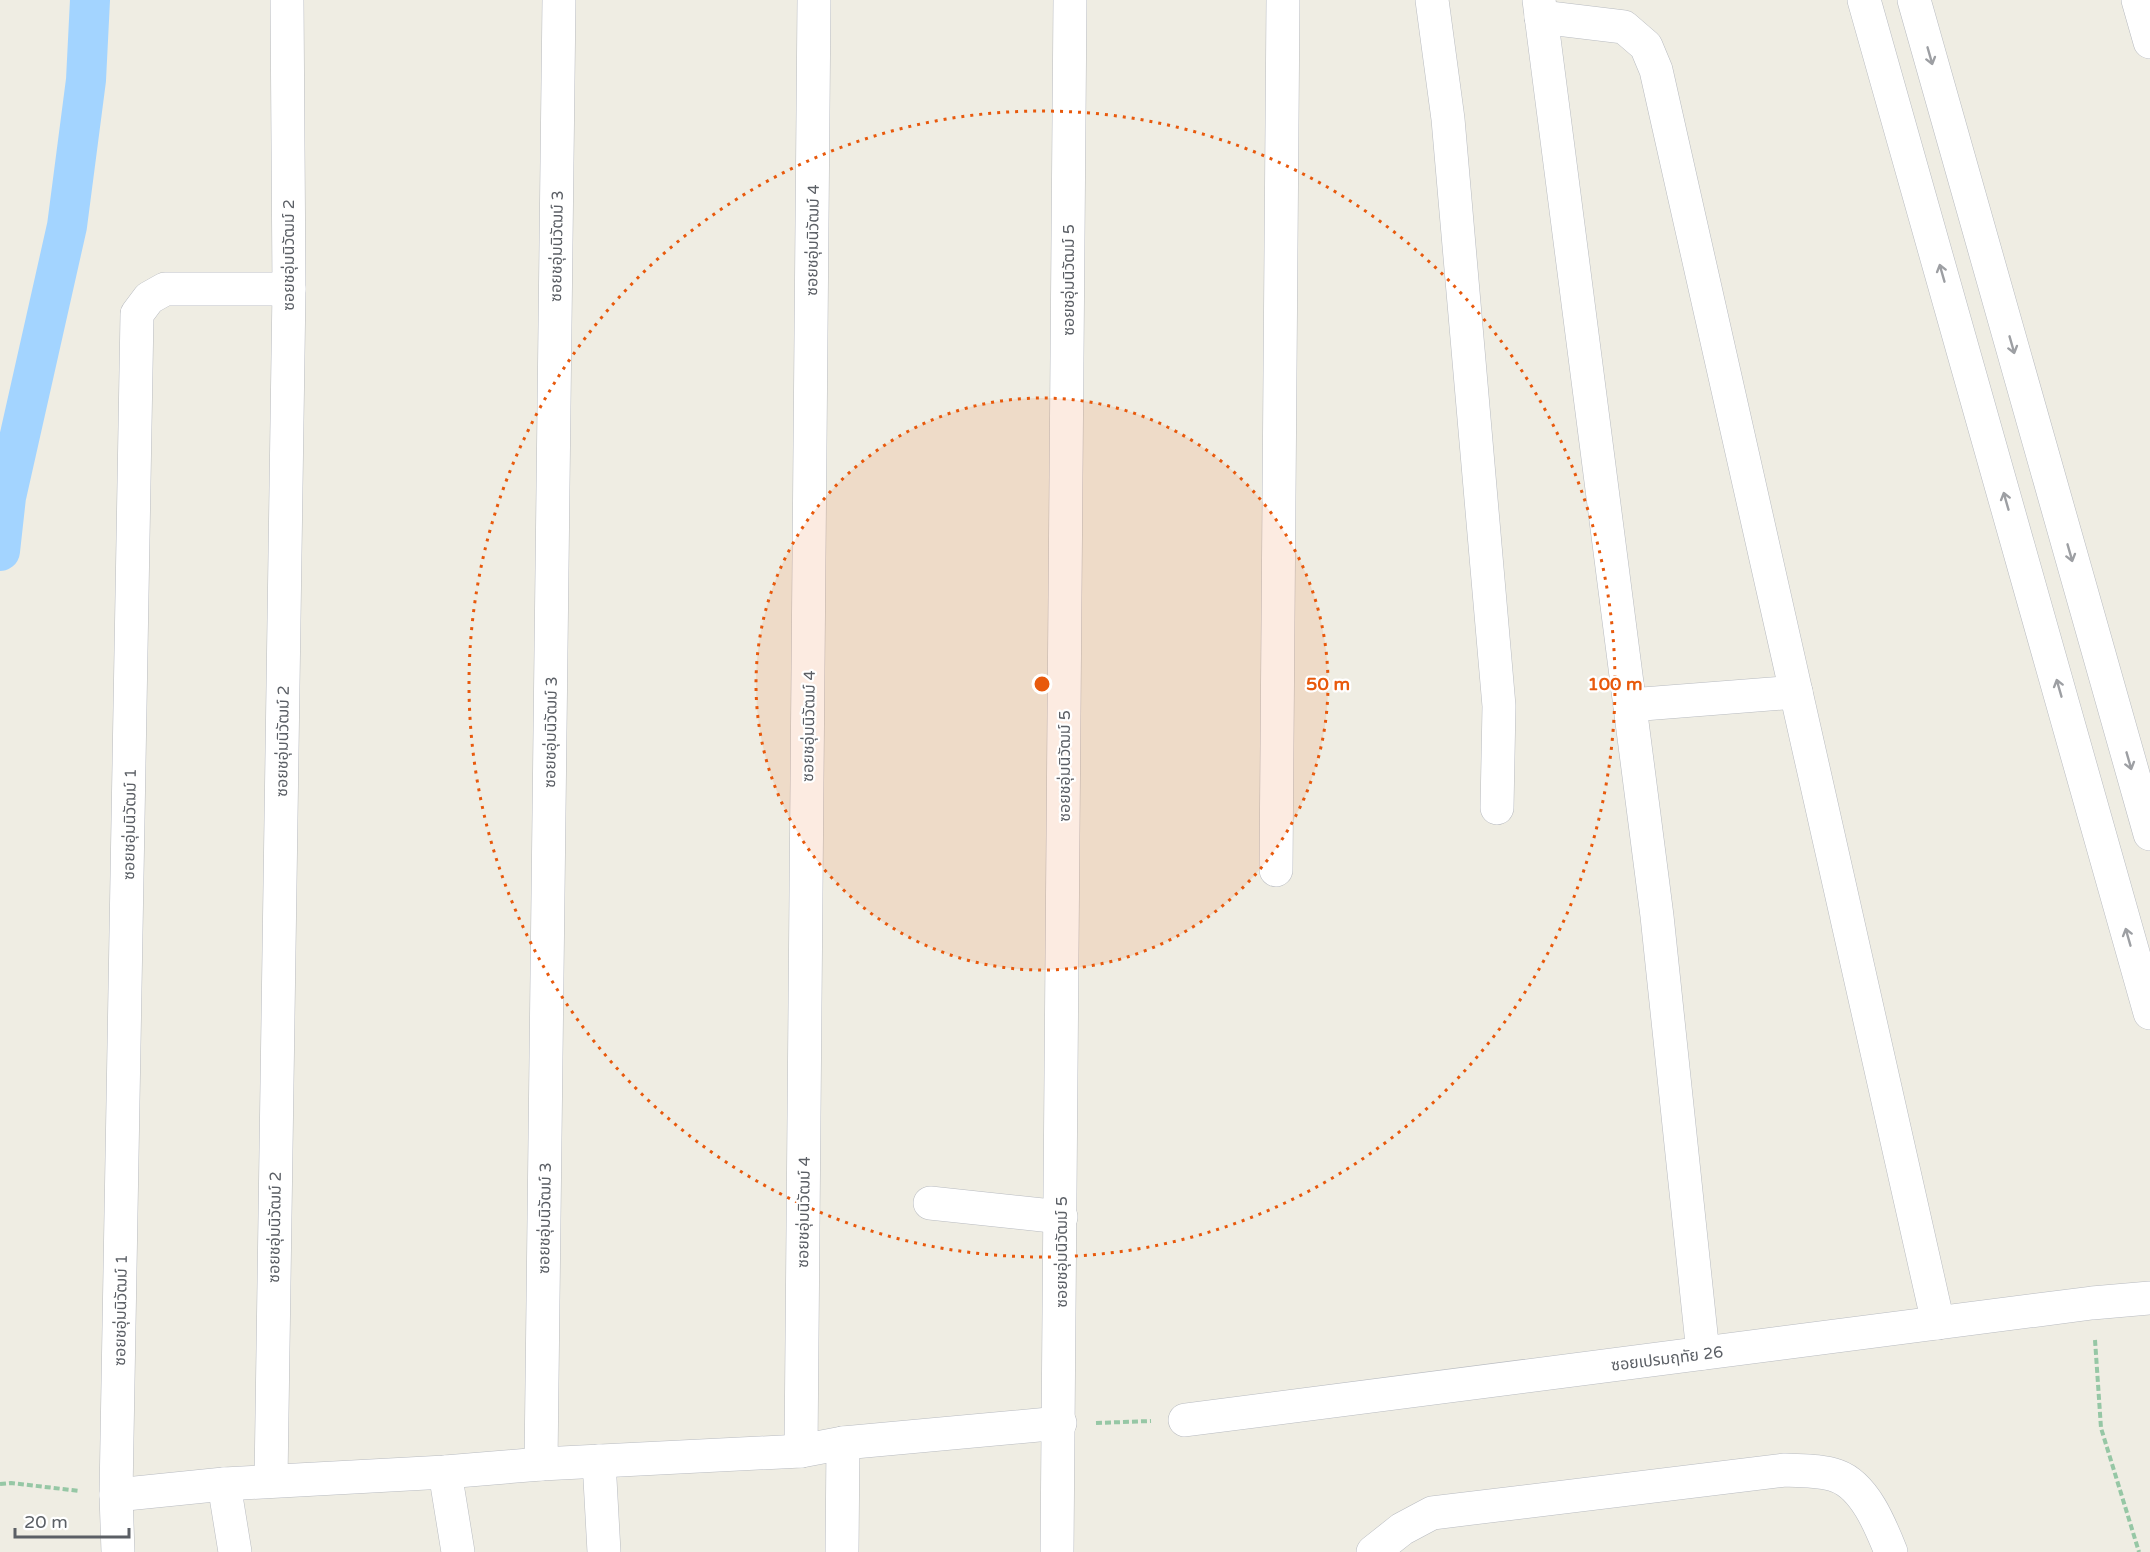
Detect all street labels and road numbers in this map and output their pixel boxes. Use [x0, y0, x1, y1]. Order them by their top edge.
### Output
street label: ซอยชอุ่มนิวัฒม์ 4 [802, 184, 824, 296]
street label: ซอยชอุ่มนิวัฒม์ 3 [546, 190, 568, 302]
street label: ซอยชอุ่มนิวัฒม์ 2 [279, 199, 299, 311]
street label: ซอยชอุ่มนิวัฒม์ 5 [1059, 224, 1079, 336]
street label: ซอยชอุ่มนิวัฒม์ 4 [798, 670, 820, 782]
street label: ซอยชอุ่มนิวัฒม์ 3 [540, 676, 562, 788]
street label: ซอยชอุ่มนิวัฒม์ 2 [272, 685, 294, 797]
street label: ซอยชอุ่มนิวัฒม์ 5 [1055, 710, 1075, 822]
street label: ซอยชอุ่มนิวัฒม์ 1 [119, 768, 141, 880]
street label: ซอยชอุ่มนิวัฒม์ 4 [793, 1156, 815, 1268]
street label: ซอยชอุ่มนิวัฒม์ 3 [534, 1162, 556, 1274]
street label: ซอยชอุ่มนิวัฒม์ 2 [264, 1171, 286, 1283]
street label: ซอยชอุ่มนิวัฒม์ 5 [1052, 1196, 1072, 1308]
street label: ซอยชอุ่มนิวัฒม์ 1 [110, 1254, 132, 1366]
street label: ซอยเปรมฤทัย 26 [1610, 1342, 1724, 1376]

